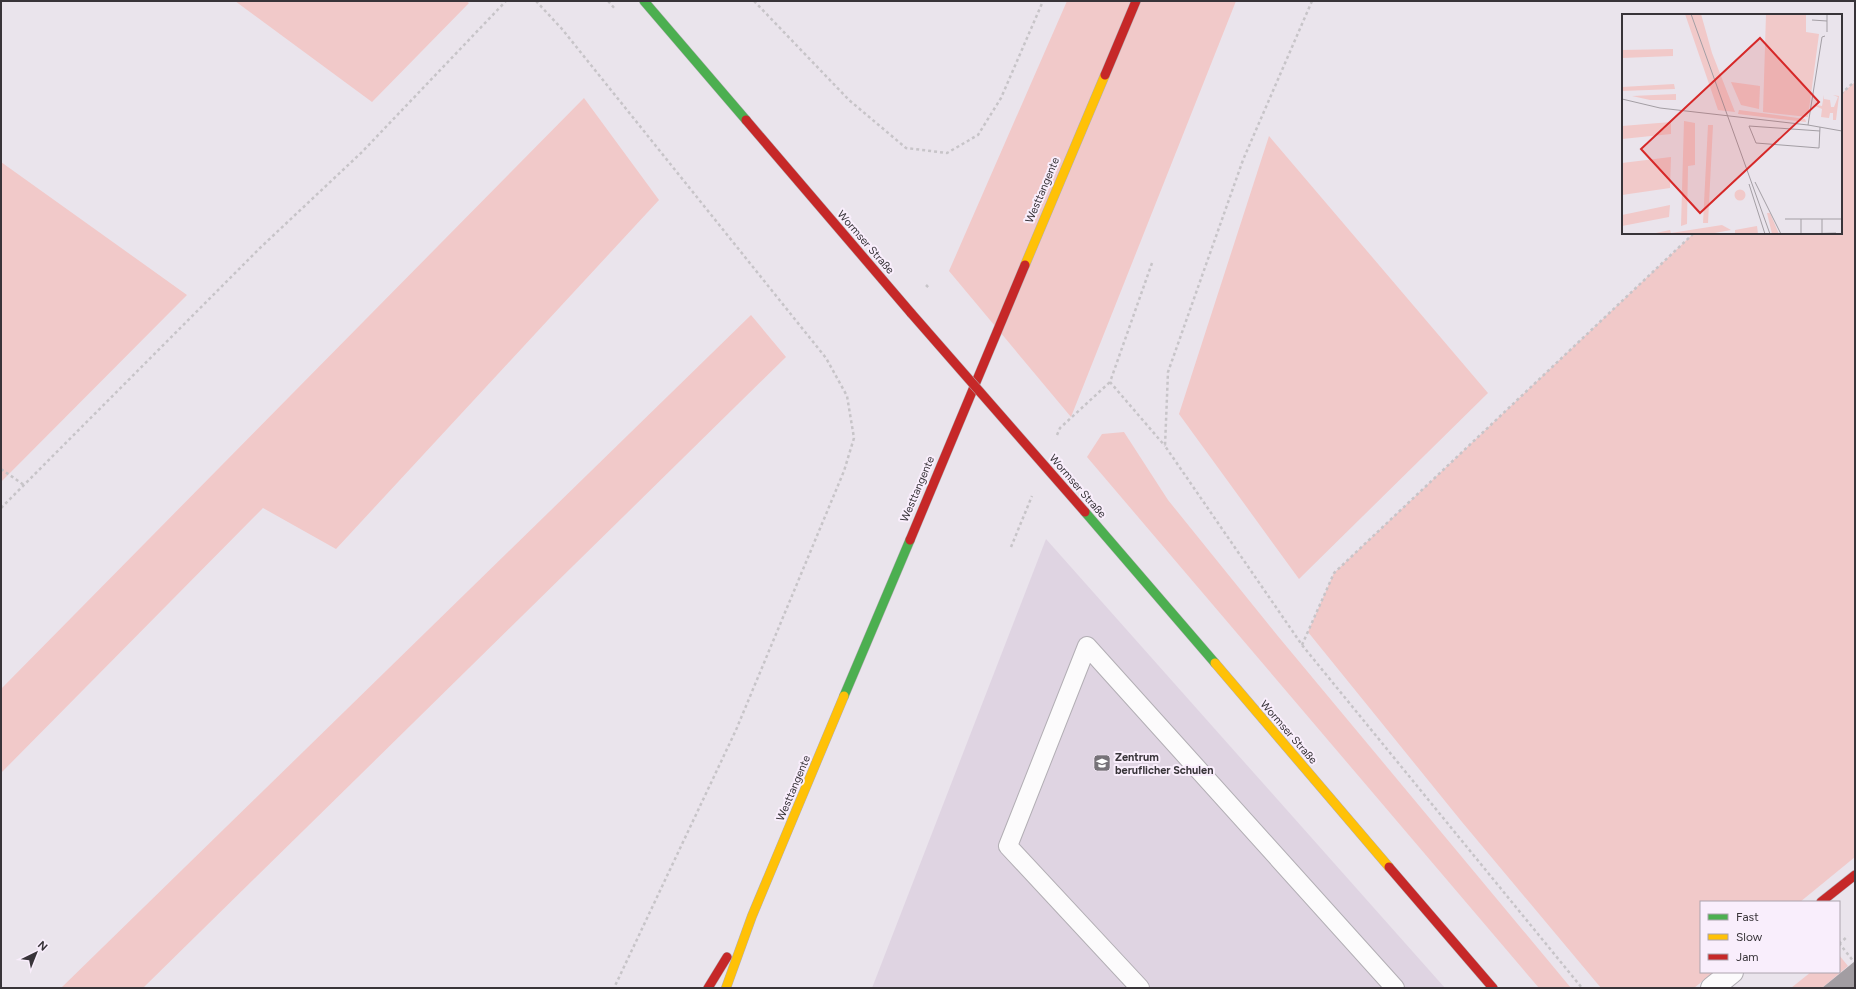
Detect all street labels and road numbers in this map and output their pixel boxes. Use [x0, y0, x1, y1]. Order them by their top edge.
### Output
street label: Westtangente [1023, 155, 1062, 225]
street label: Wormser Straße [835, 208, 897, 277]
street label: Wormser Straße [1047, 452, 1109, 521]
street label: Westtangente [898, 454, 937, 524]
street label: Wormser Straße [1258, 698, 1320, 767]
street label: Westtangente [774, 753, 813, 823]

